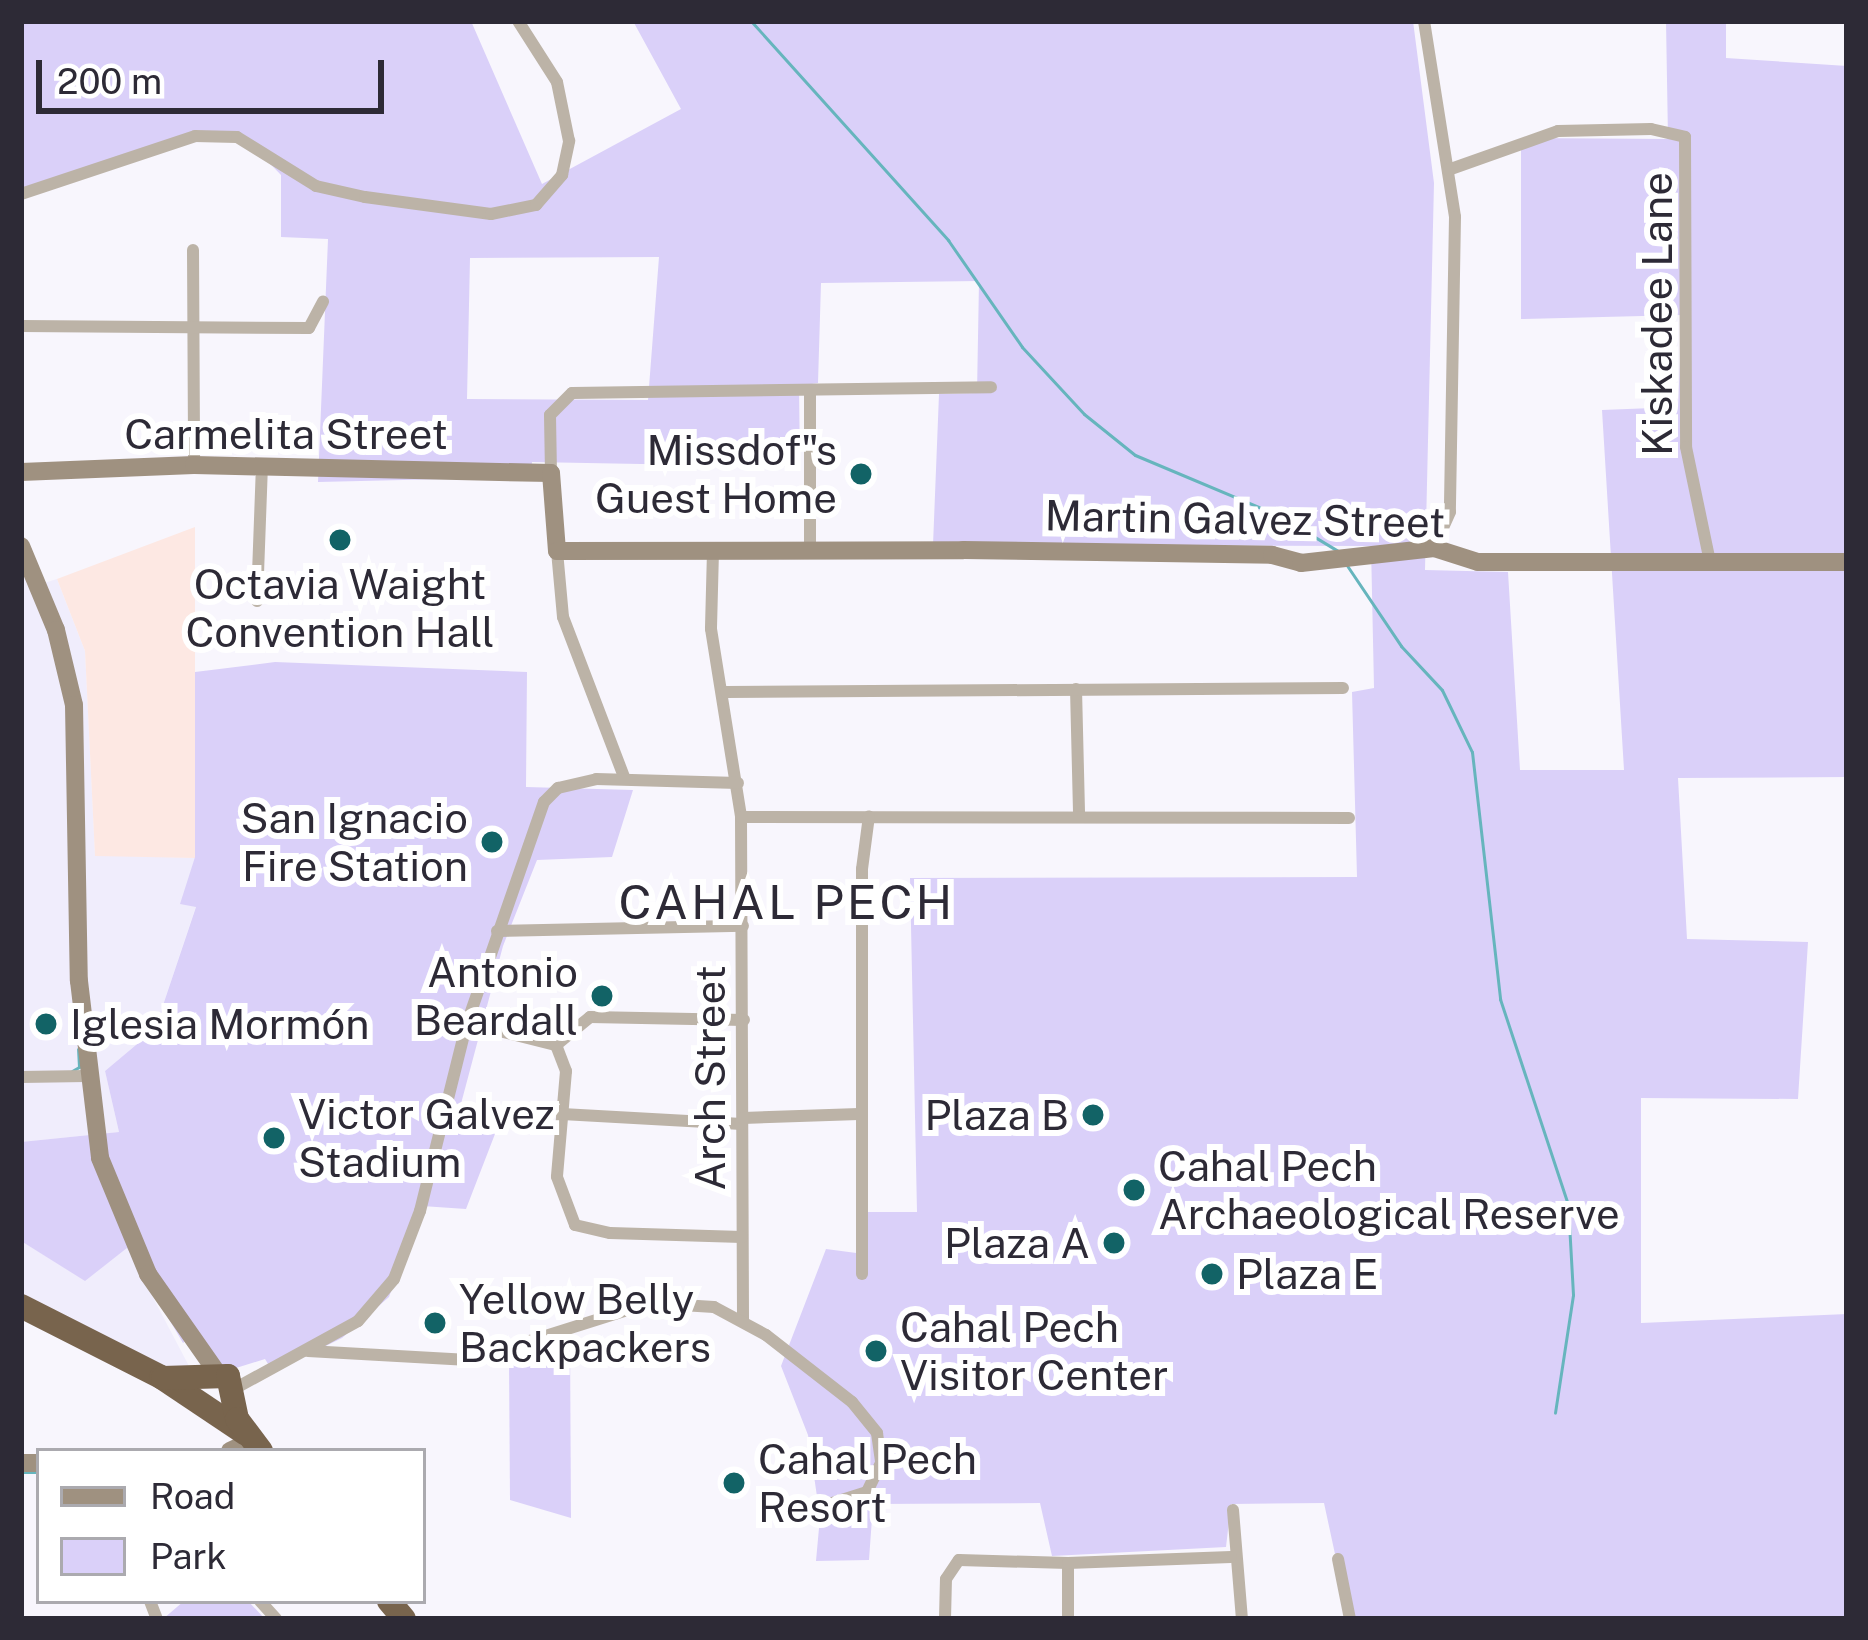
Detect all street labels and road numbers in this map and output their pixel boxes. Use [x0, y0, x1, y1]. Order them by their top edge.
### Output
street label: Kiskadee Lane [1632, 172, 1682, 456]
street label: Carmelita Street [124, 409, 448, 459]
street label: Martin Galvez Street [1044, 490, 1446, 548]
street label: Arch Street [685, 965, 735, 1191]

